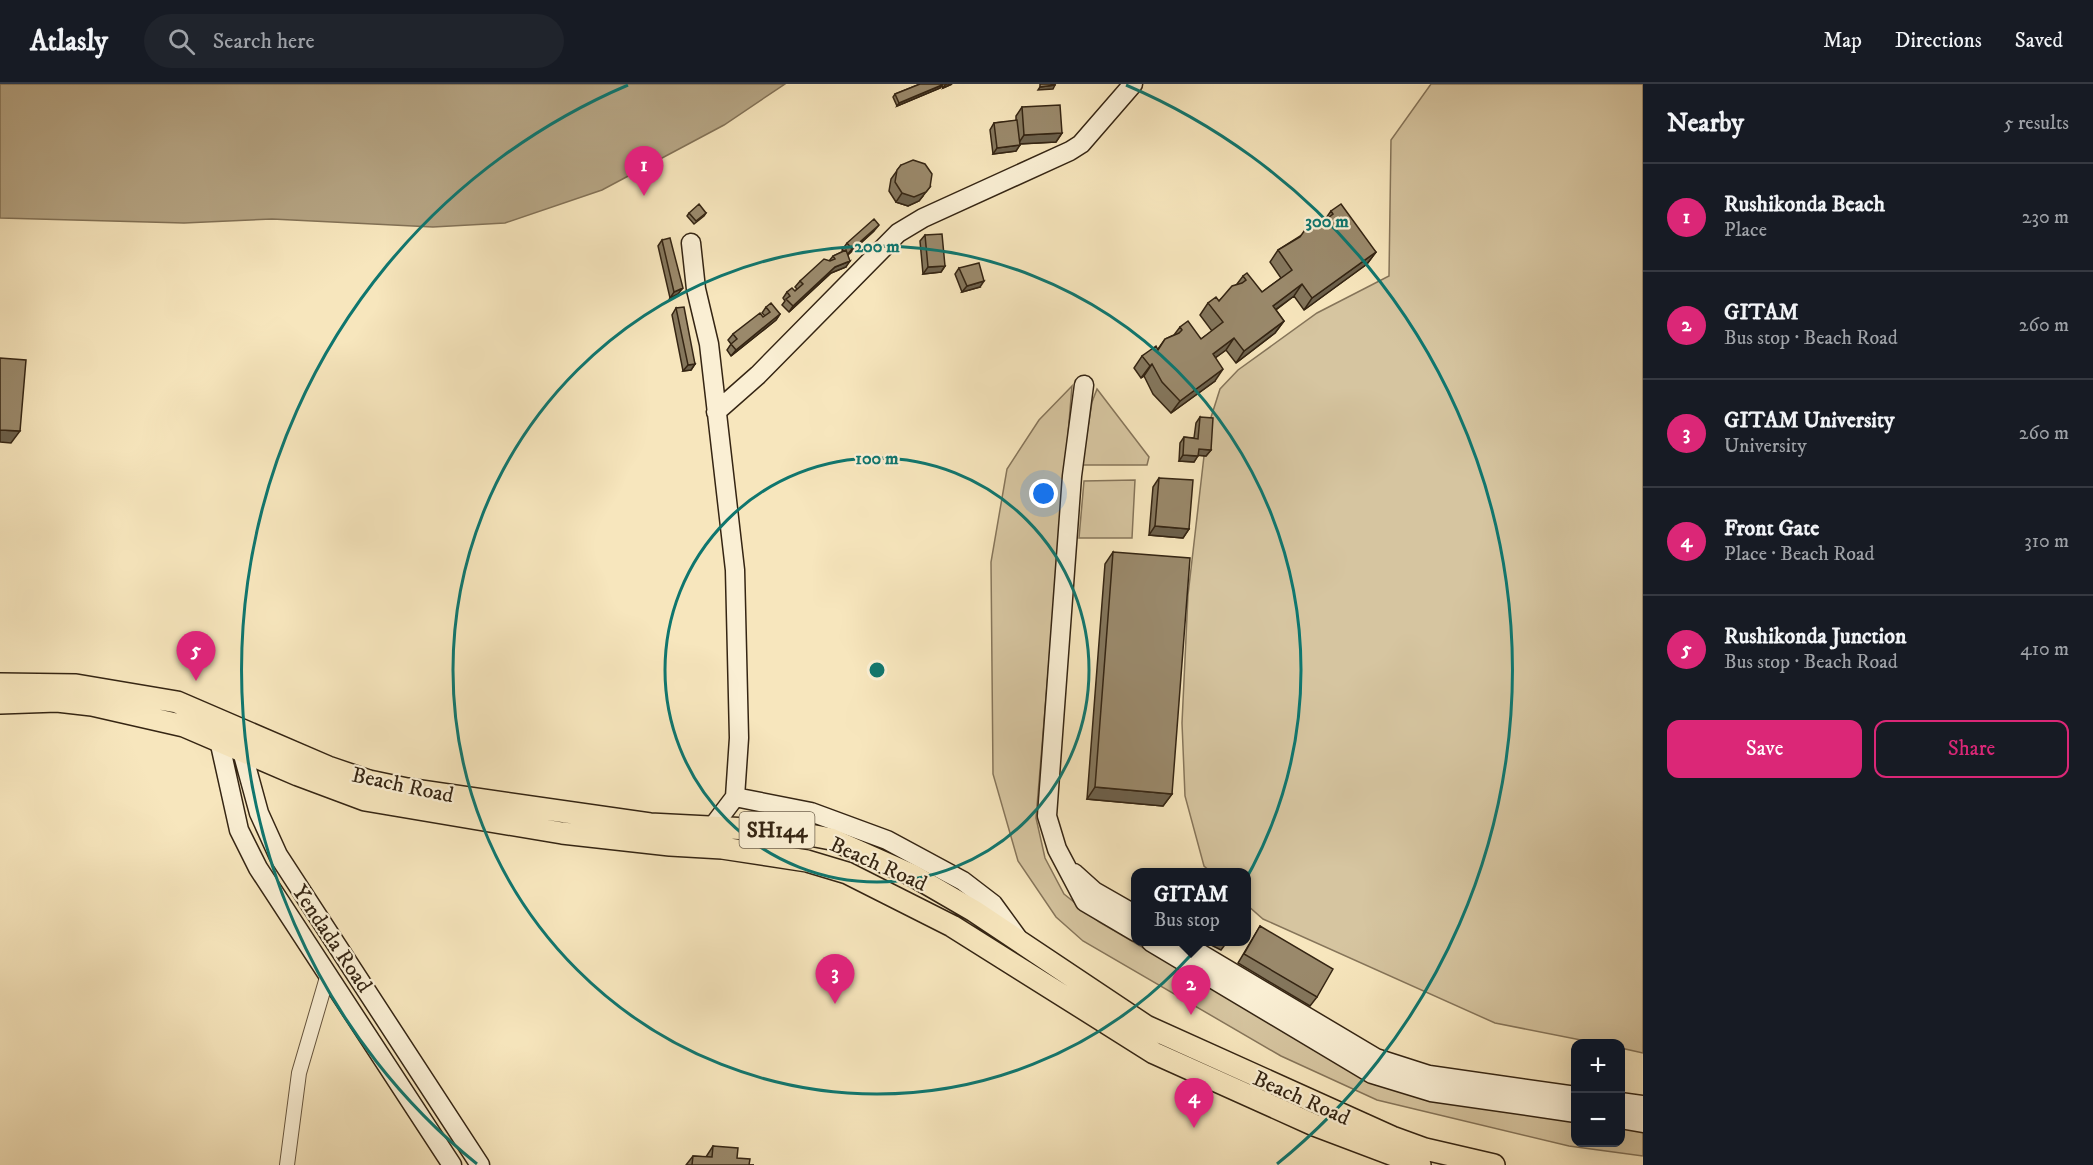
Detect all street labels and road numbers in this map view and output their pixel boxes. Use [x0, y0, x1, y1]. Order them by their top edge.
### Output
street label: Beach Road [349, 761, 456, 809]
road number: SH144 [740, 812, 814, 848]
street label: Beach Road [826, 831, 931, 898]
street label: Yendada Road [286, 880, 378, 998]
street label: Beach Road [1249, 1065, 1354, 1132]

